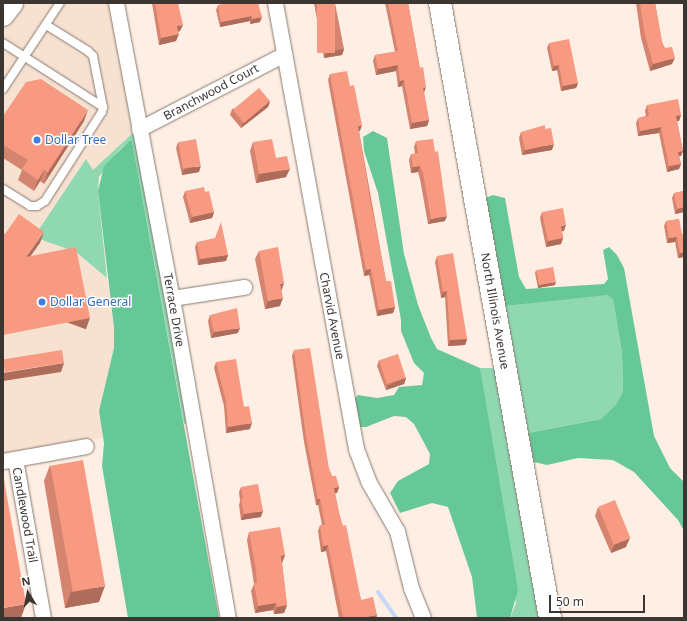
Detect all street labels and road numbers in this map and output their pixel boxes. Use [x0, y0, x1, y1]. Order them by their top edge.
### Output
street label: Branchwood Court [161, 61, 261, 123]
street label: North Illinois Avenue [478, 251, 512, 371]
street label: Charvid Avenue [316, 271, 348, 361]
street label: Terrace Drive [160, 272, 188, 348]
street label: Candlewood Trail [9, 466, 41, 564]

